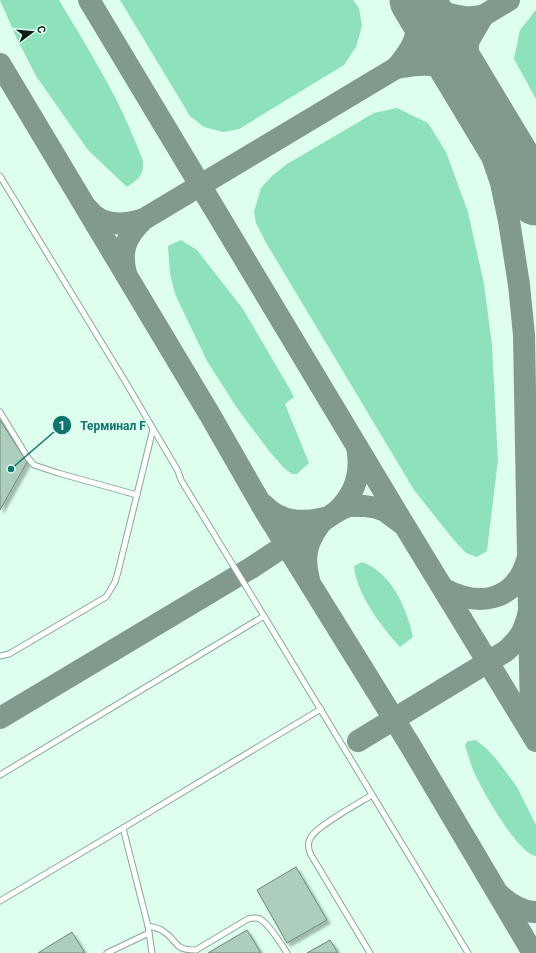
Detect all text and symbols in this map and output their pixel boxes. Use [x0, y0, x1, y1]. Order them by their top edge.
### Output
north arrow [12, 12, 52, 52]
text: С [34, 24, 48, 35]
callout: Терминал F [52, 413, 154, 437]
text: 1 [59, 419, 65, 433]
text: Терминал F [80, 419, 146, 433]

